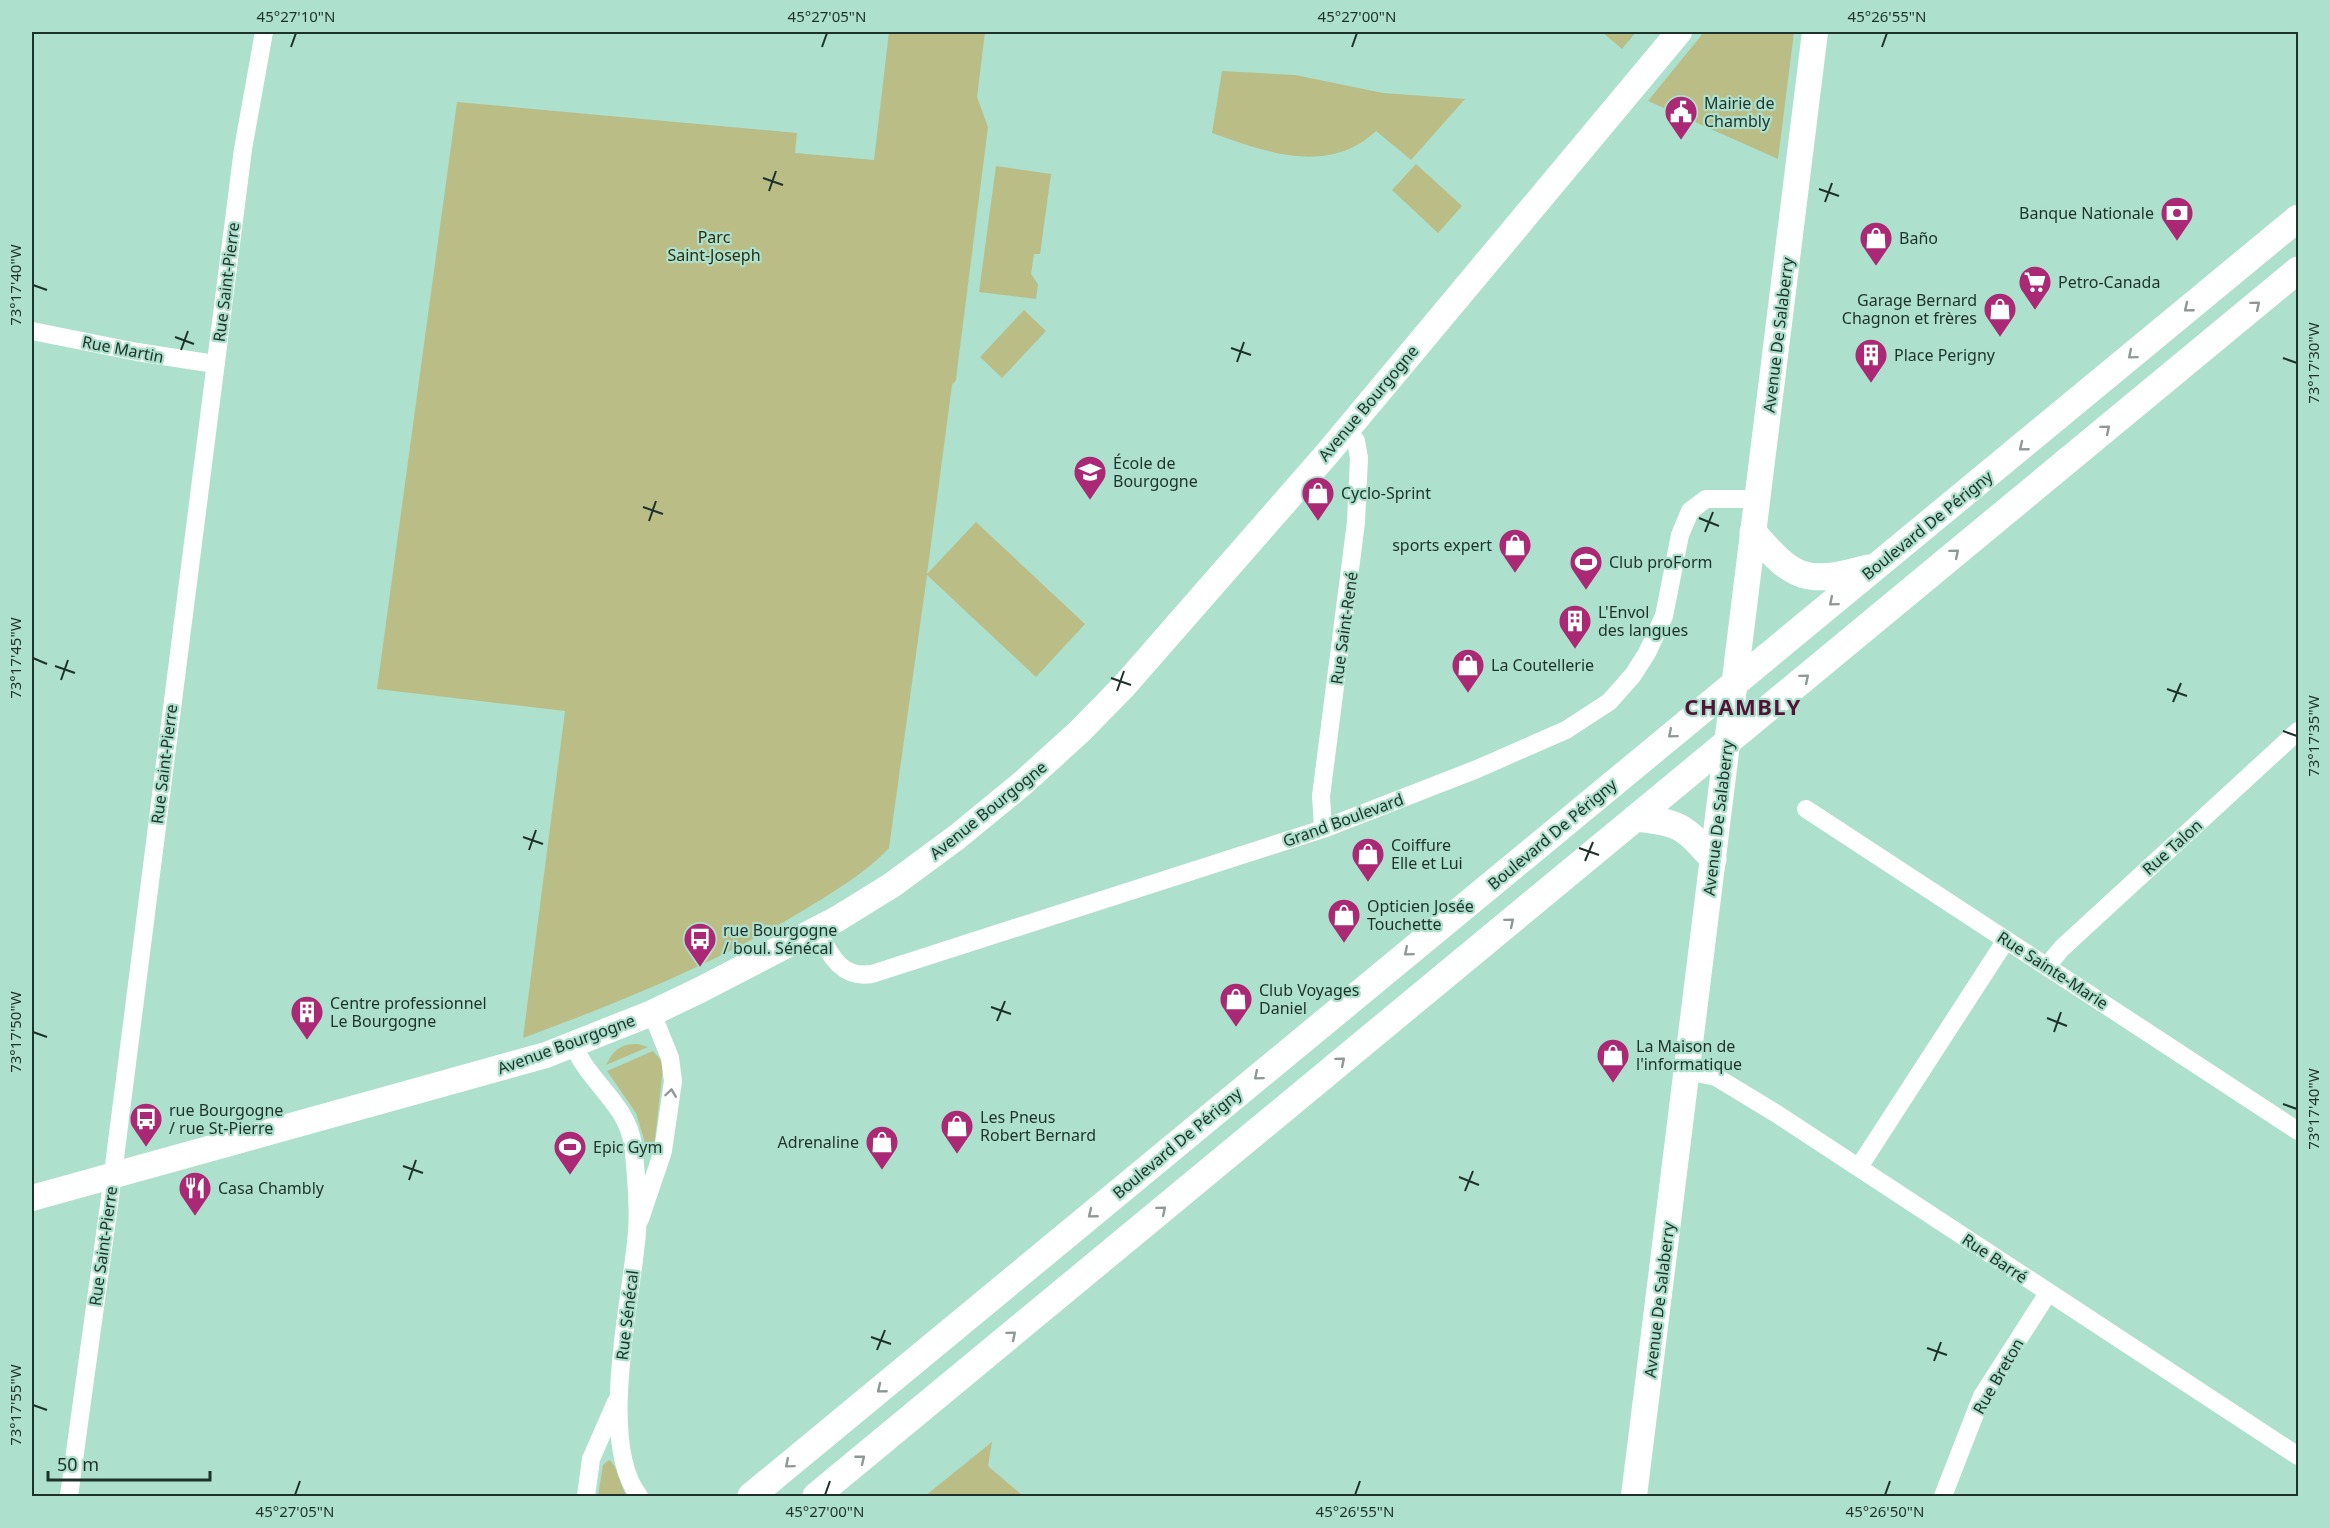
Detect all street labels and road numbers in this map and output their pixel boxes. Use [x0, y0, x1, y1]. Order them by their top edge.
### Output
street label: Rue Saint-Pierre [208, 221, 244, 343]
street label: Avenue De Salaberry [1758, 255, 1799, 414]
street label: Rue Martin [80, 330, 166, 368]
street label: Avenue Bourgogne [1313, 340, 1423, 466]
street label: Boulevard De Périgny [1857, 465, 1998, 585]
street label: Rue Saint-René [1325, 570, 1363, 686]
street label: Rue Saint-Pierre [146, 703, 182, 825]
street label: Avenue De Salaberry [1698, 738, 1739, 897]
street label: Avenue Bourgogne [925, 756, 1051, 864]
street label: Boulevard De Périgny [1483, 773, 1622, 895]
street label: Grand Boulevard [1280, 788, 1406, 852]
street label: Rue Talon [2137, 814, 2207, 880]
street label: Rue Sainte-Marie [1993, 926, 2113, 1014]
street label: Avenue Bourgogne [494, 1009, 638, 1079]
street label: Boulevard De Périgny [1108, 1082, 1247, 1204]
street label: Rue Saint-Pierre [84, 1185, 122, 1307]
street label: Avenue De Salaberry [1639, 1220, 1680, 1379]
street label: Rue Barré [1958, 1228, 2032, 1288]
street label: Rue Sénécal [611, 1269, 643, 1361]
street label: Rue Breton [1967, 1334, 2029, 1418]

